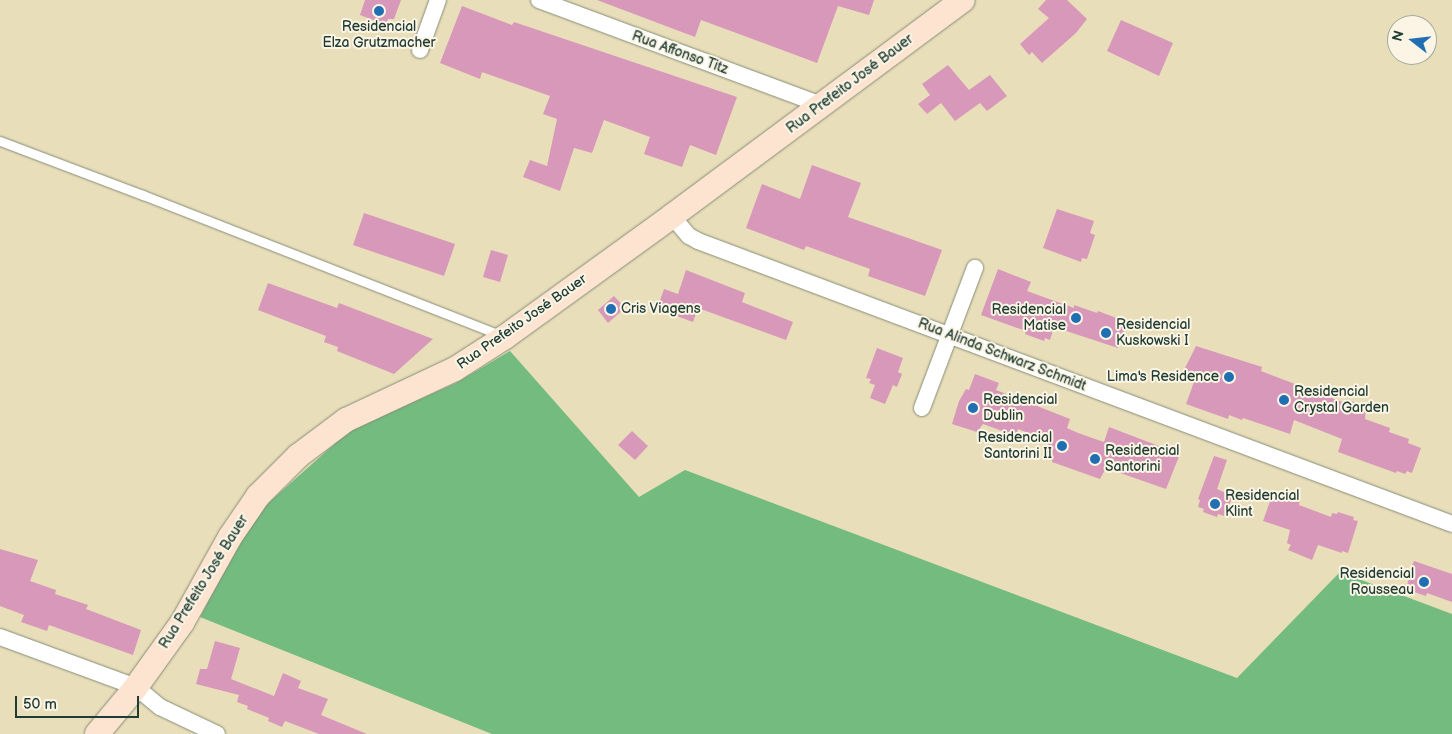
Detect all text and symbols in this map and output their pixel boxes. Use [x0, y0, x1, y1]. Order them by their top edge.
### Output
marker: Residencial Elza Grutzmacher [373, 5, 385, 17]
north arrow [1387, 15, 1437, 65]
place label: Residencial Elza Grutzmacher [323, 19, 435, 52]
street label: Rua Affonso Titz [629, 28, 731, 78]
text: N [1388, 29, 1408, 43]
street label: Rua Prefeito José Bauer [783, 31, 917, 137]
street label: Rua Prefeito José Bauer [454, 271, 590, 373]
place label: Cris Viagens [621, 301, 701, 317]
place label: Residencial Matise [992, 302, 1066, 334]
marker: Cris Viagens [605, 303, 617, 315]
marker: Residencial Matise [1070, 312, 1082, 324]
street label: Rua Alinda Schwarz Schmidt [915, 315, 1089, 395]
place label: Residencial Kuskowski I [1116, 317, 1190, 350]
marker: Residencial Kuskowski I [1100, 327, 1112, 339]
place label: Lima's Residence [1107, 369, 1219, 385]
marker: Lima's Residence [1223, 371, 1235, 383]
place label: Residencial Crystal Garden [1294, 384, 1389, 417]
place label: Residencial Dublin [983, 392, 1057, 424]
marker: Residencial Crystal Garden [1278, 394, 1290, 406]
marker: Residencial Dublin [967, 402, 979, 414]
place label: Residencial Santorini II [978, 430, 1052, 462]
marker: Residencial Santorini II [1056, 440, 1068, 452]
place label: Residencial Santorini [1105, 443, 1179, 476]
marker: Residencial Santorini [1089, 453, 1101, 465]
place label: Residencial Klint [1225, 488, 1299, 520]
marker: Residencial Klint [1209, 498, 1221, 510]
street label: Rua Prefeito José Bauer [156, 512, 252, 652]
place label: Residencial Rousseau [1340, 566, 1414, 598]
marker: Residencial Rousseau [1418, 576, 1430, 588]
scale bar [18, 686, 141, 718]
text: 50 m [23, 695, 57, 714]

